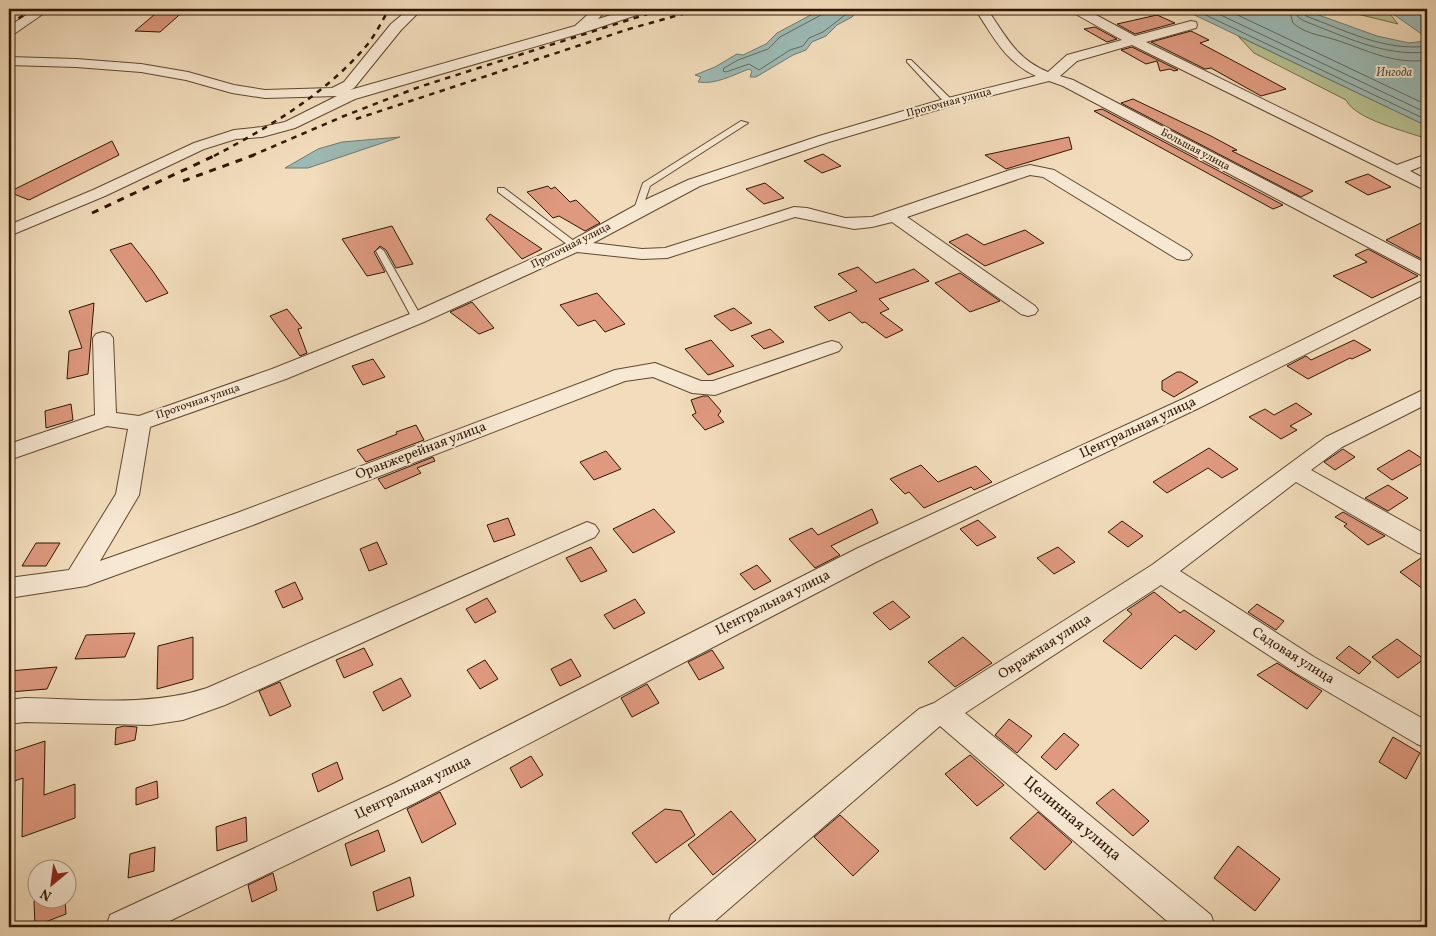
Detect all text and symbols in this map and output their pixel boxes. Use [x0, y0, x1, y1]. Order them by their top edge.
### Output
water label: Ингода [1376, 65, 1412, 81]
street label: Проточная улица [905, 84, 994, 122]
street label: Большая улица [1158, 125, 1233, 175]
street label: Проточная улица [528, 219, 614, 273]
street label: Проточная улица [154, 380, 243, 423]
street label: Центральная улица [1077, 393, 1199, 463]
street label: Оранжерейная улица [353, 417, 489, 485]
street label: Центральная улица [712, 566, 834, 640]
street label: Овражная улица [995, 610, 1095, 684]
street label: Садовая улица [1248, 623, 1338, 689]
street label: Центральная улица [352, 752, 474, 824]
street label: Целинная улица [1018, 771, 1126, 867]
north arrow [28, 858, 78, 908]
text: N [37, 883, 55, 905]

